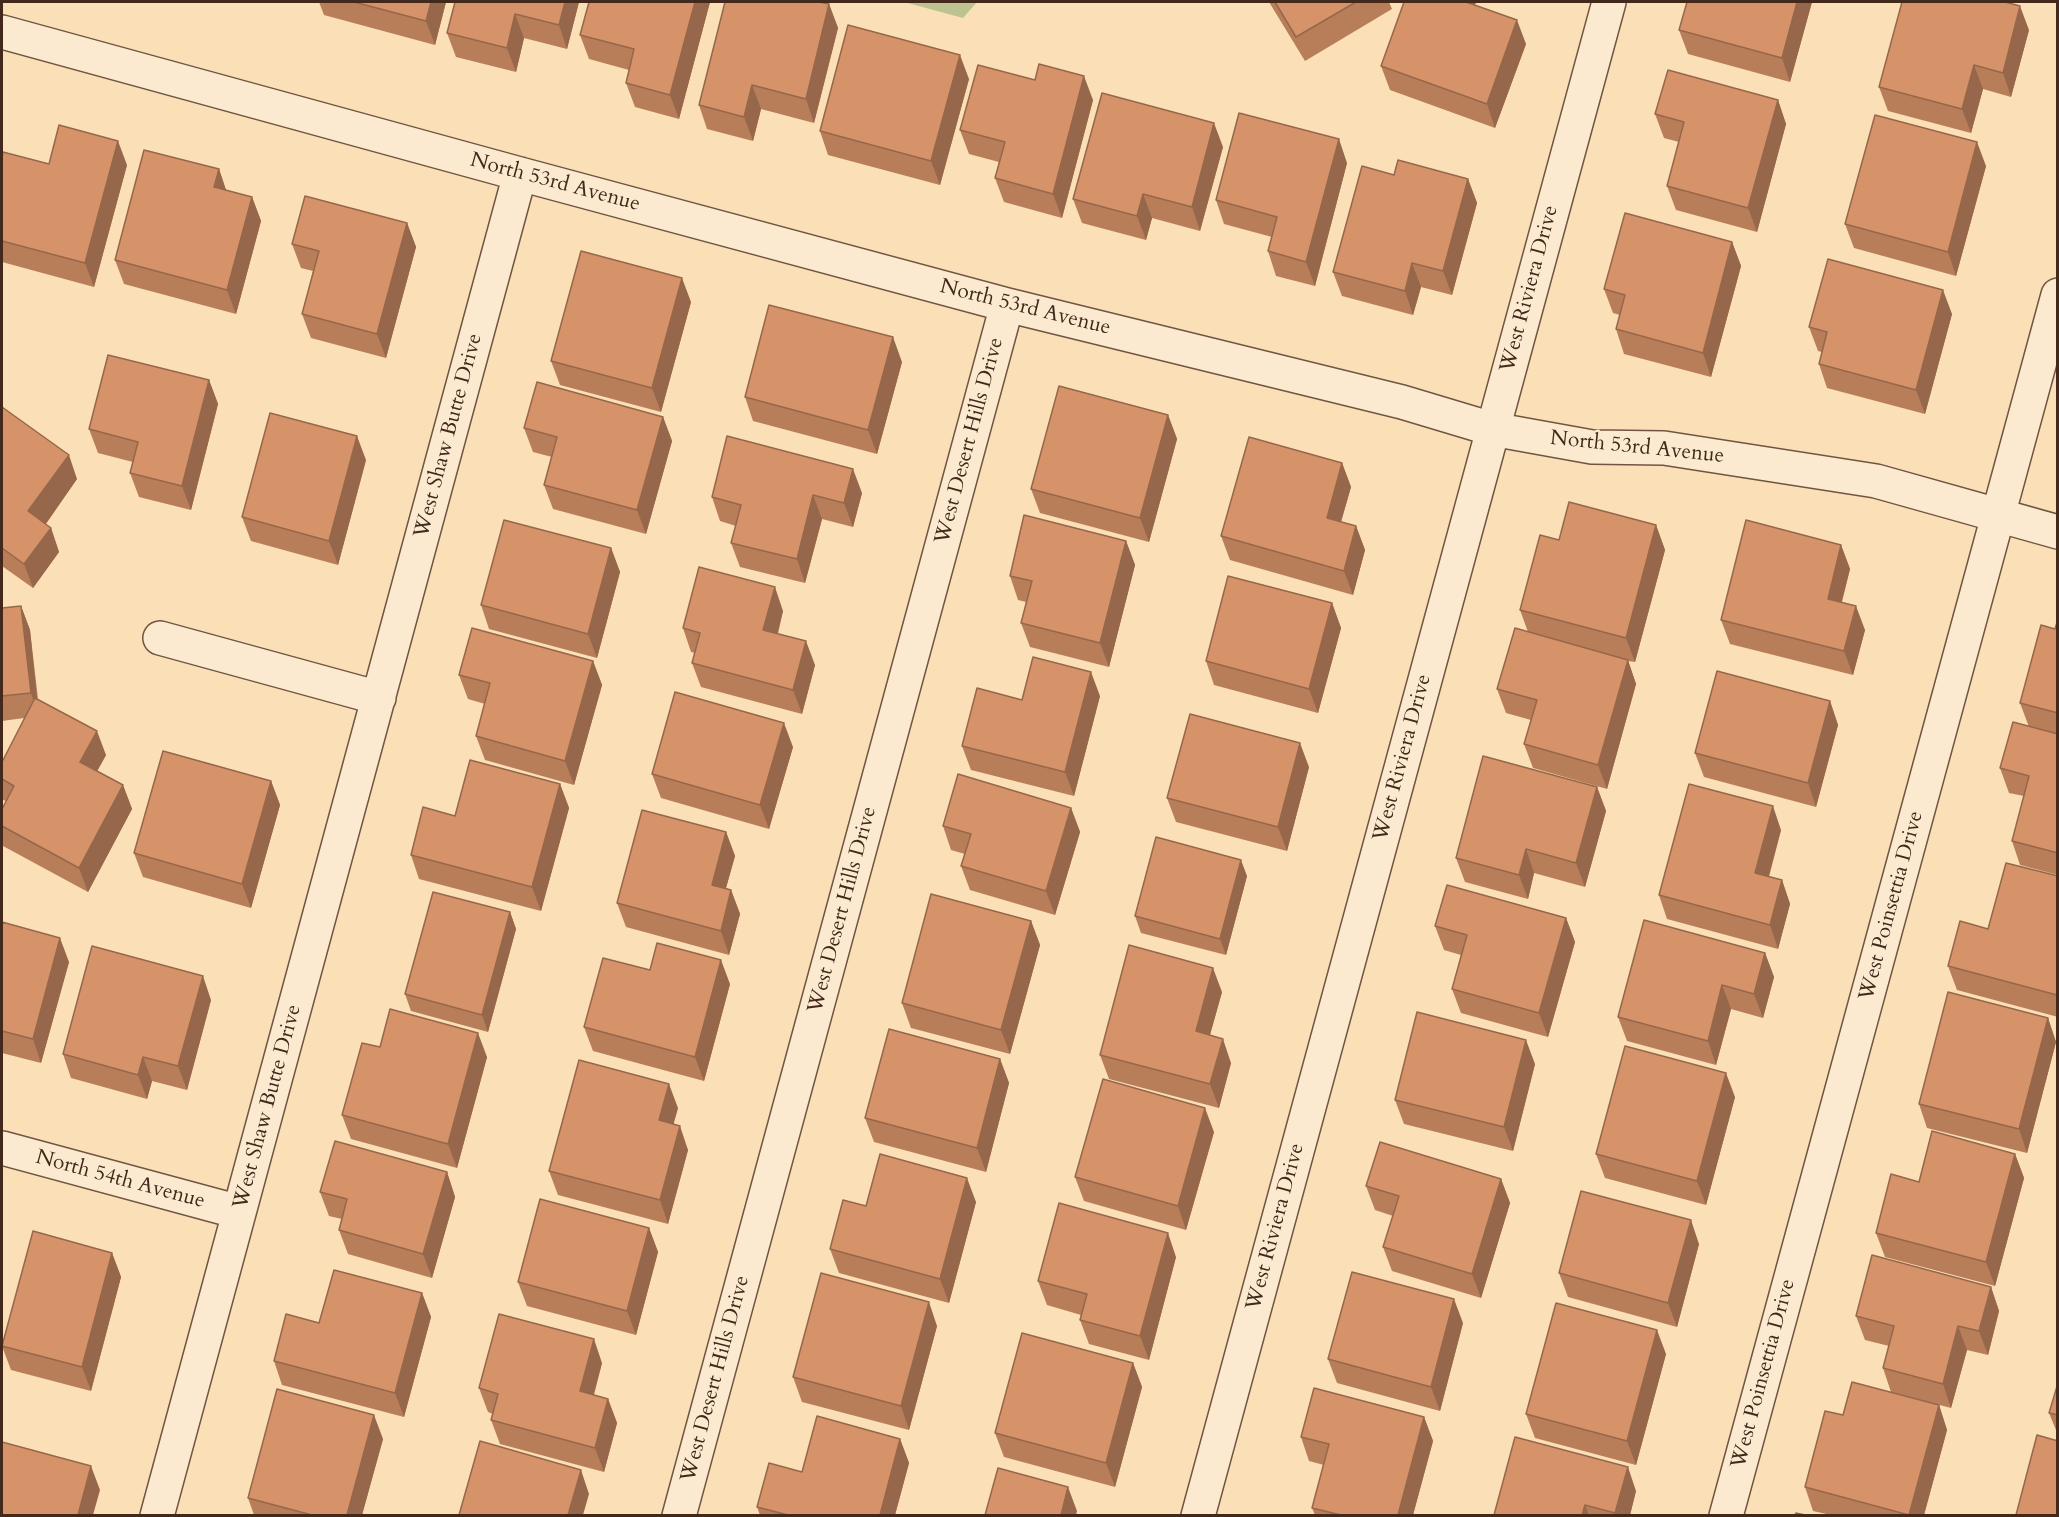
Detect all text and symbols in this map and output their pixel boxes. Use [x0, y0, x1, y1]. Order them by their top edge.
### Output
street label: North 53rd Avenue [467, 148, 643, 218]
street label: West Riviera Drive [1496, 203, 1564, 375]
street label: North 53rd Avenue [937, 275, 1113, 341]
street label: West Shaw Butte Drive [410, 331, 488, 541]
street label: West Desert Hills Drive [930, 335, 1010, 547]
street label: North 53rd Avenue [1549, 426, 1725, 470]
street label: West Riviera Drive [1369, 672, 1437, 844]
street label: West Desert Hills Drive [803, 804, 883, 1016]
street label: West Poinsettia Drive [1855, 809, 1929, 1003]
street label: West Shaw Butte Drive [229, 1002, 307, 1212]
street label: West Riviera Drive [1242, 1141, 1310, 1313]
street label: North 54th Avenue [33, 1145, 207, 1215]
street label: West Desert Hills Drive [676, 1273, 756, 1485]
street label: West Poinsettia Drive [1727, 1277, 1801, 1471]

